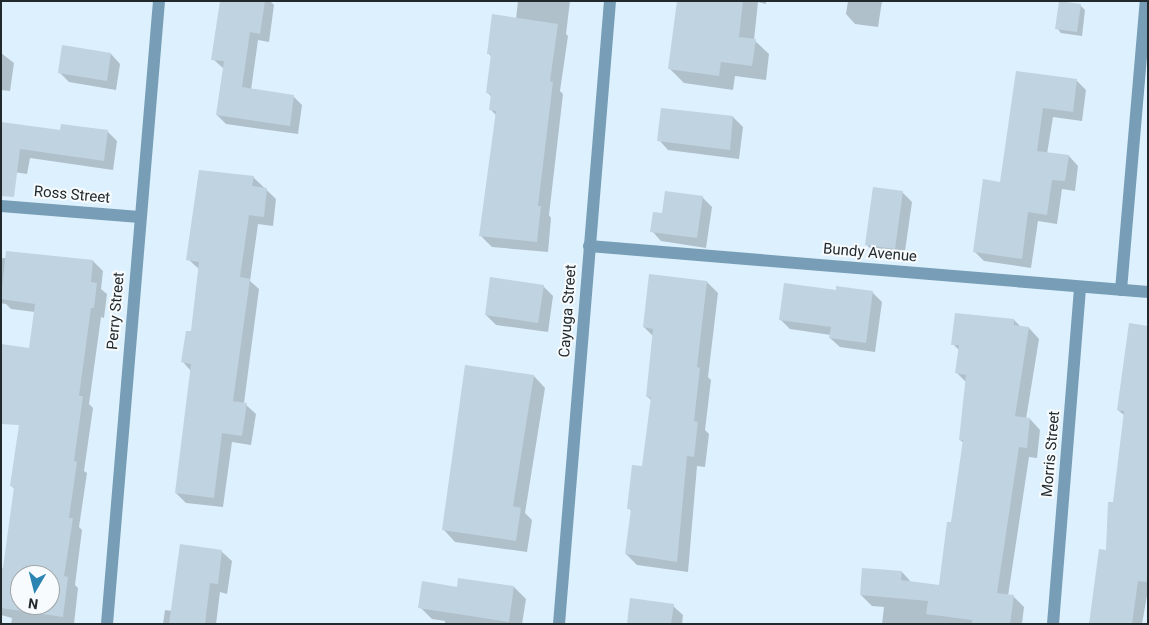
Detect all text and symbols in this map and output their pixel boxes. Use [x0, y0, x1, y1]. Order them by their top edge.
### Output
street label: Ross Street [33, 183, 111, 207]
street label: Bundy Avenue [822, 240, 918, 266]
street label: Cayuga Street [556, 264, 580, 358]
street label: Perry Street [104, 271, 128, 351]
street label: Morris Street [1038, 410, 1064, 498]
north arrow [10, 565, 60, 615]
text: N [27, 595, 39, 612]

